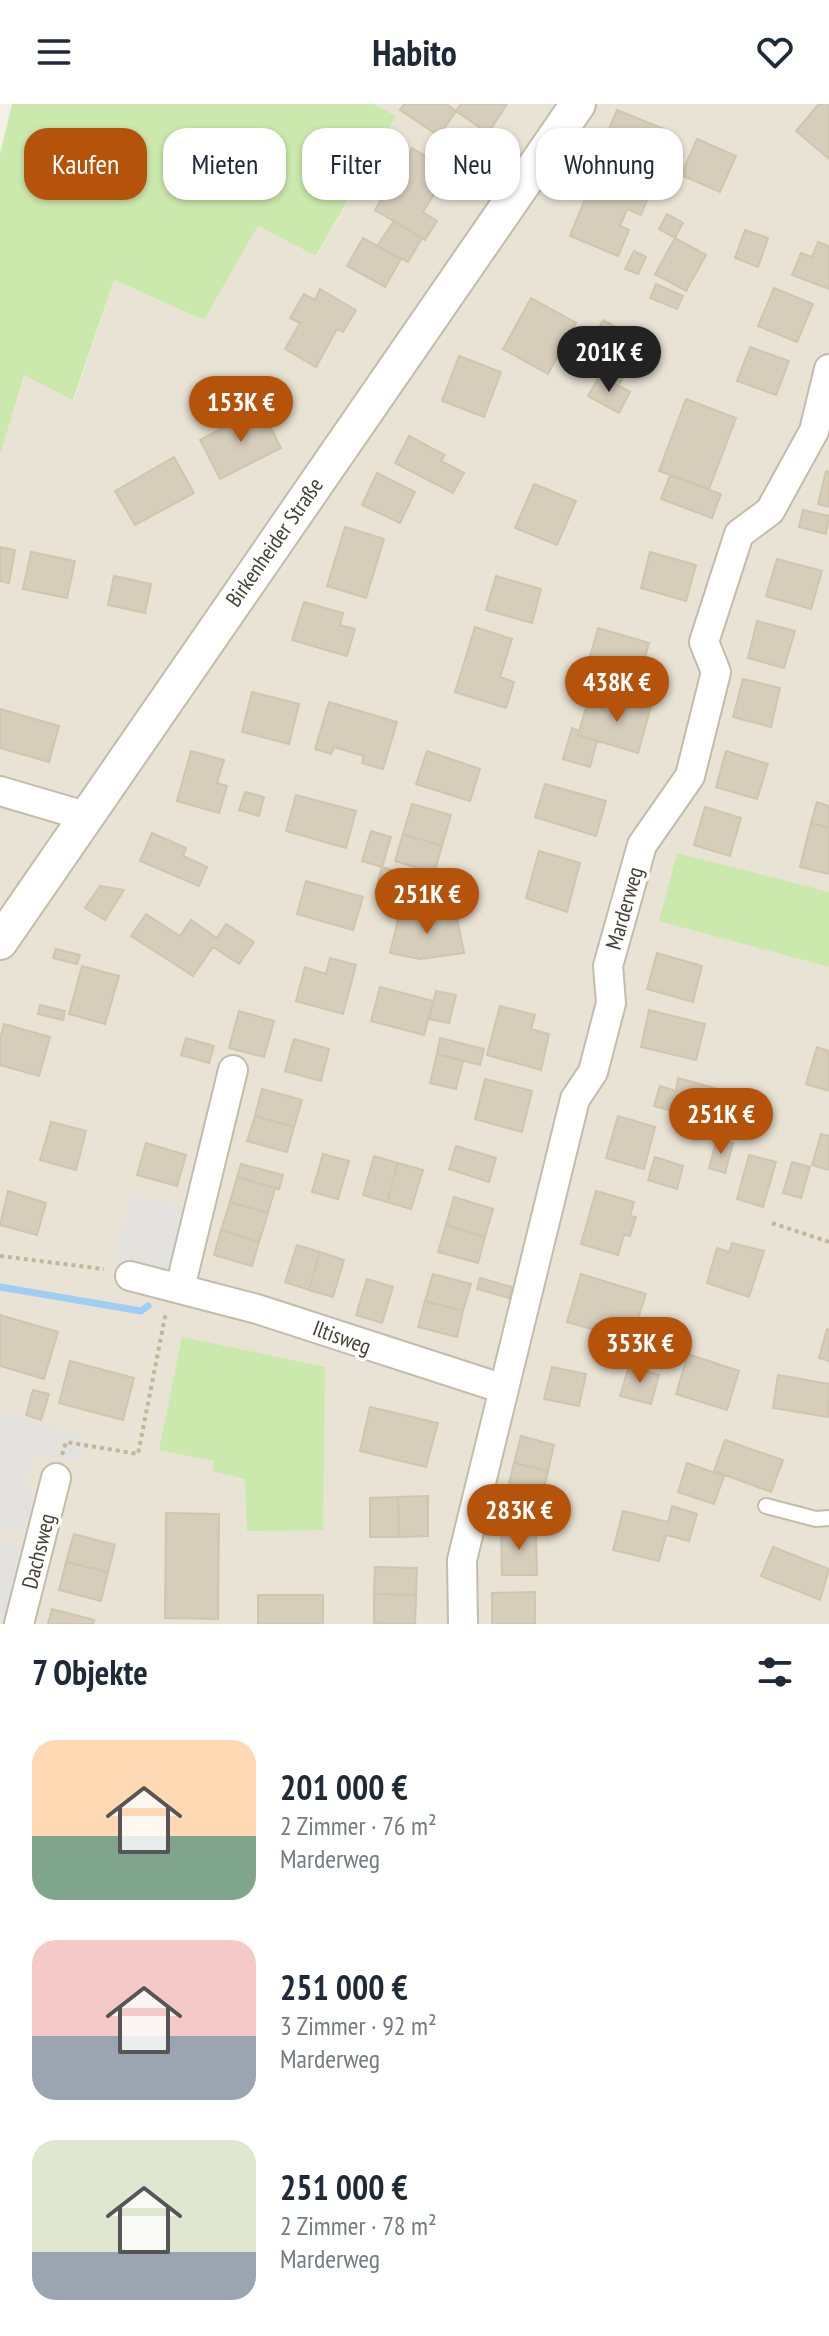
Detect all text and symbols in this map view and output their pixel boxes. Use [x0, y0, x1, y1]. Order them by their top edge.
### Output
text: Habito [372, 29, 457, 76]
icon: menu [32, 30, 76, 74]
icon: heart [753, 30, 797, 74]
chip: Kaufen [24, 128, 147, 200]
chip: Mieten [163, 128, 286, 200]
chip: Filter [302, 128, 409, 200]
chip: Neu [425, 128, 520, 200]
chip: Wohnung [536, 128, 683, 200]
pin: 201K € [544, 326, 674, 394]
text: 201K € [575, 335, 643, 368]
pin: 153K € [176, 376, 306, 444]
text: 153K € [207, 385, 275, 418]
street label: Birkenheider Straße [219, 472, 329, 612]
pin: 438K € [552, 656, 682, 724]
text: 438K € [583, 665, 651, 698]
street label: Marderweg [599, 863, 649, 953]
pin: 251K € [362, 868, 492, 936]
text: 251K € [393, 877, 461, 910]
pin: 251K € [656, 1088, 786, 1156]
text: 251K € [687, 1097, 755, 1130]
street label: Iltisweg [309, 1314, 375, 1360]
pin: 353K € [575, 1317, 705, 1385]
text: 353K € [606, 1326, 674, 1359]
pin: 283K € [454, 1484, 584, 1552]
text: 283K € [485, 1493, 553, 1526]
street label: Dachsweg [15, 1510, 61, 1592]
text: 7 Objekte [32, 1650, 148, 1694]
icon: filters [753, 1650, 797, 1694]
text: 201 000 € [280, 1765, 408, 1809]
icon: home [96, 1772, 192, 1868]
text: 2 Zimmer · 76 m² [280, 1809, 437, 1842]
text: Marderweg [280, 1842, 380, 1875]
text: 251 000 € [280, 1965, 408, 2009]
icon: home [96, 1972, 192, 2068]
text: 3 Zimmer · 92 m² [280, 2009, 437, 2042]
text: Marderweg [280, 2042, 380, 2075]
text: 251 000 € [280, 2165, 408, 2209]
icon: home [96, 2172, 192, 2268]
text: 2 Zimmer · 78 m² [280, 2209, 437, 2242]
text: Marderweg [280, 2242, 380, 2275]

